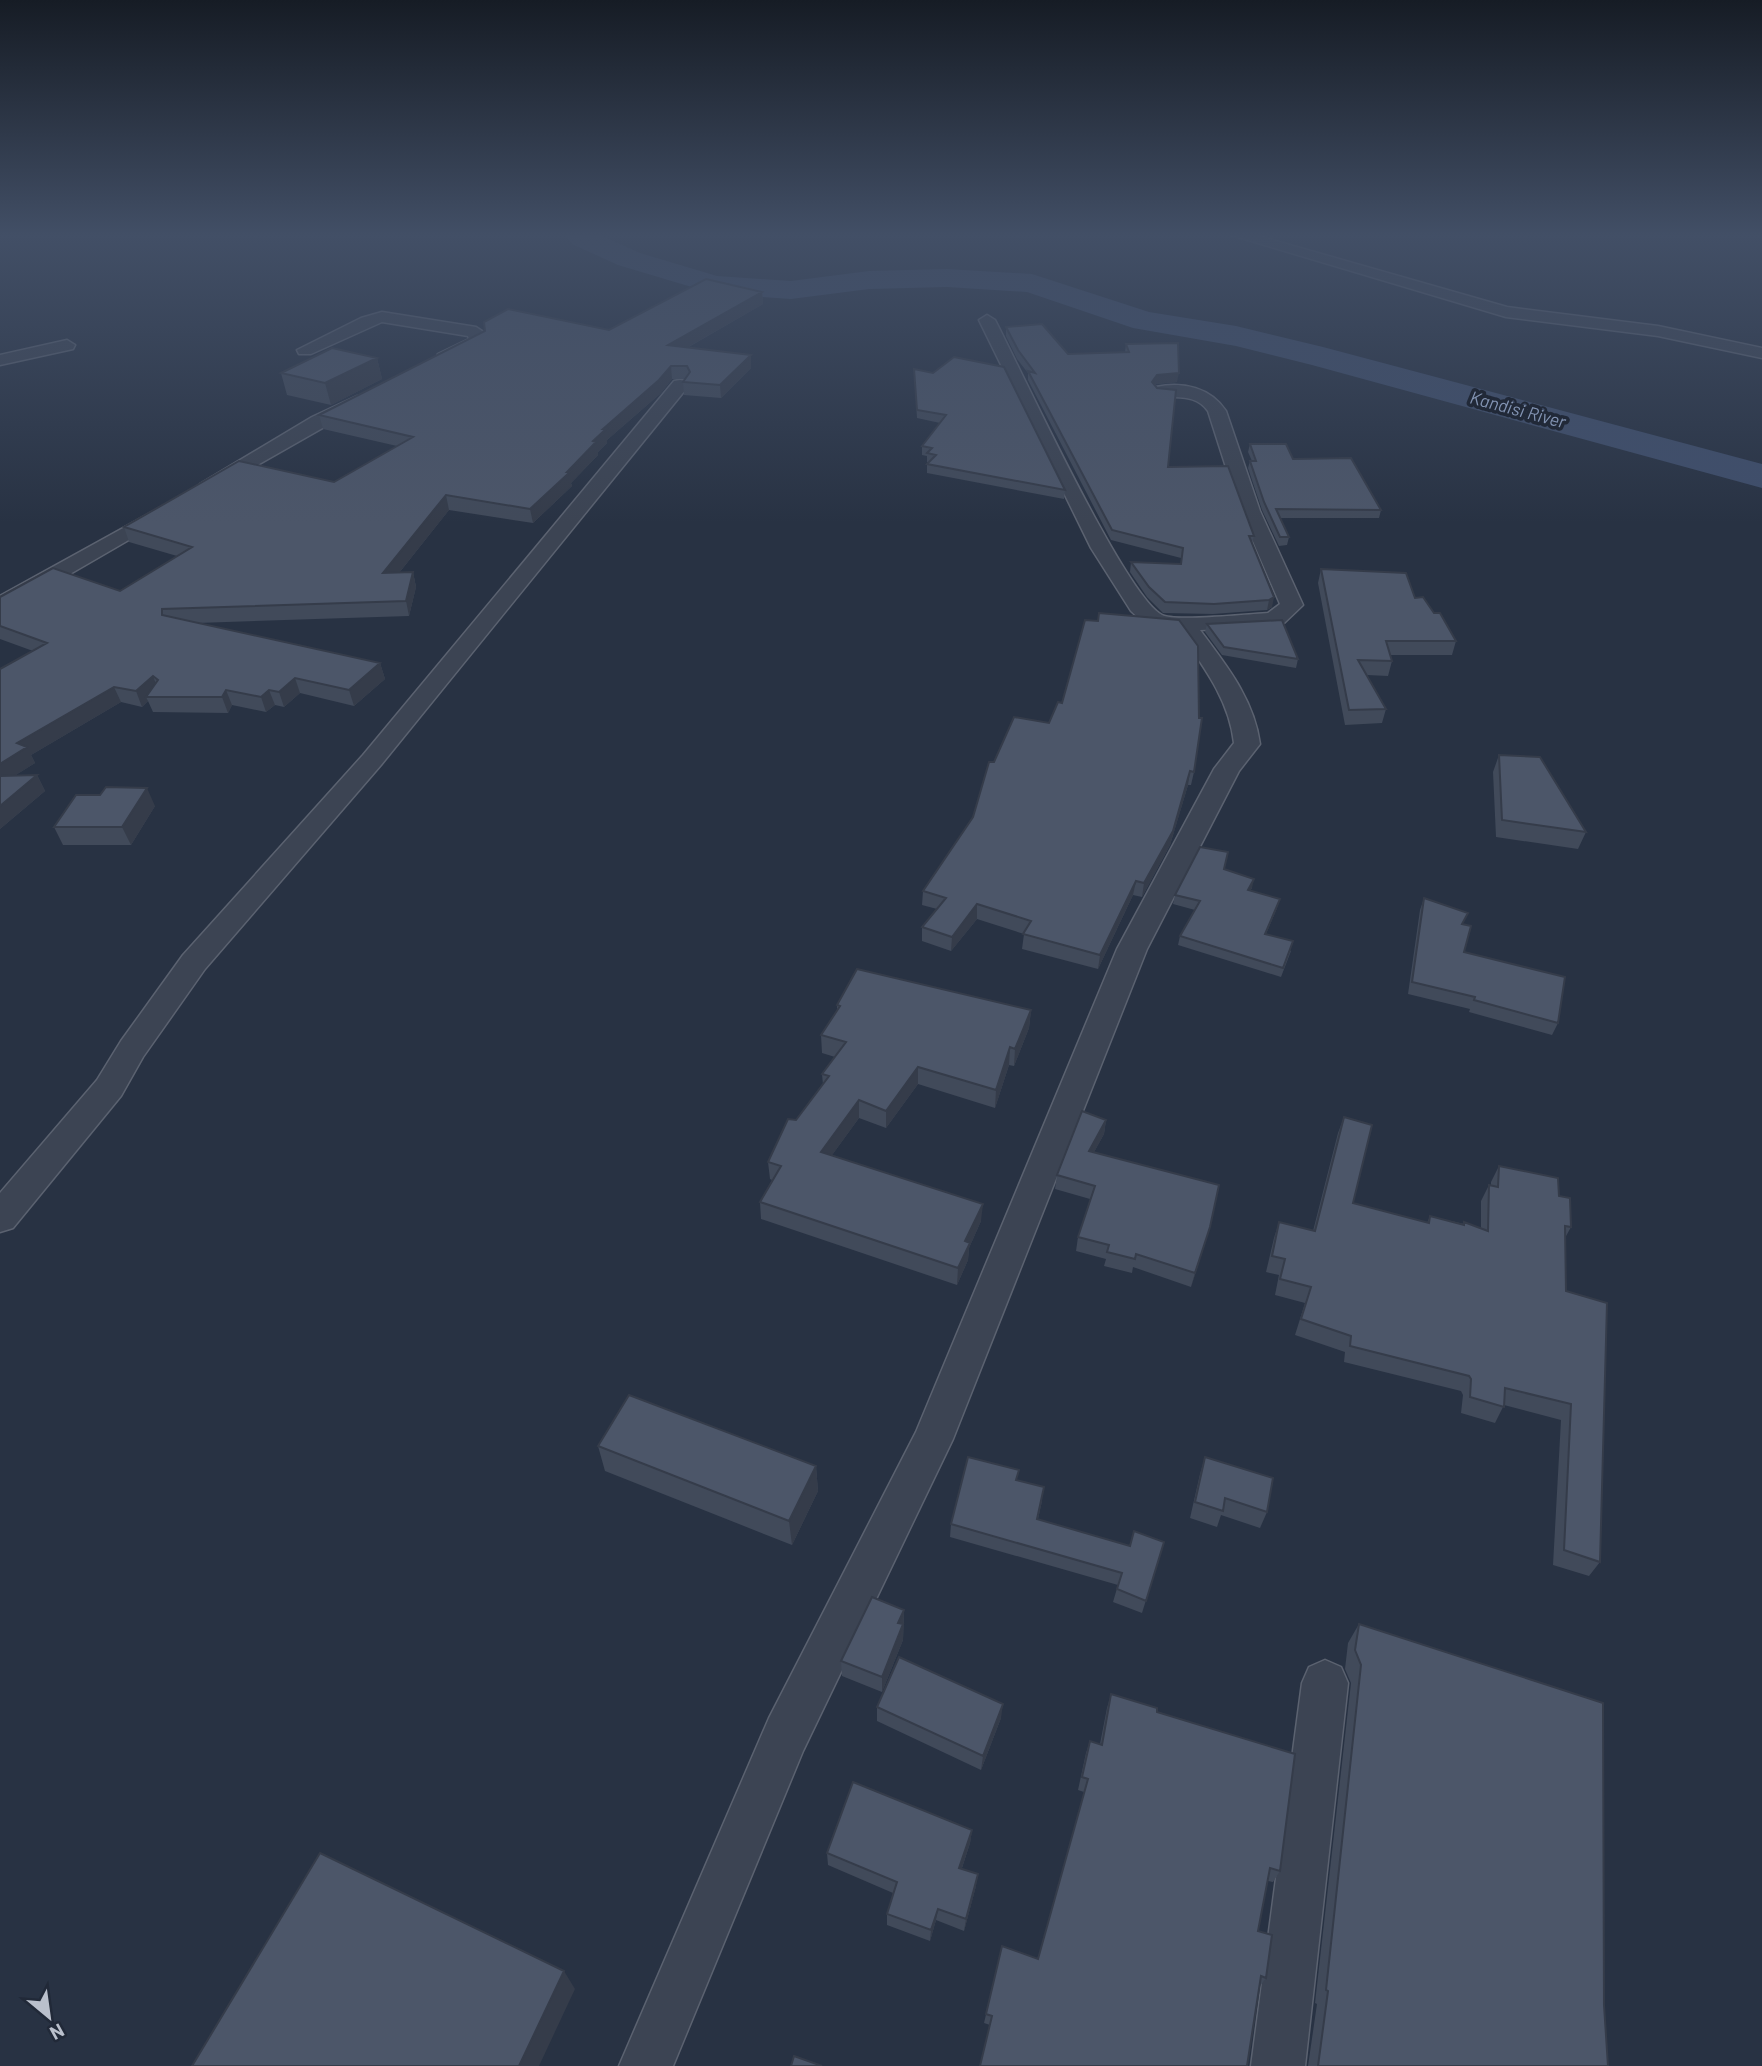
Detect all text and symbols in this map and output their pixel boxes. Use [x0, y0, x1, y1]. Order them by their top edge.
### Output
water label: Kandisi River [1468, 386, 1569, 433]
north arrow [14, 1982, 84, 2052]
text: N [46, 2019, 69, 2045]

